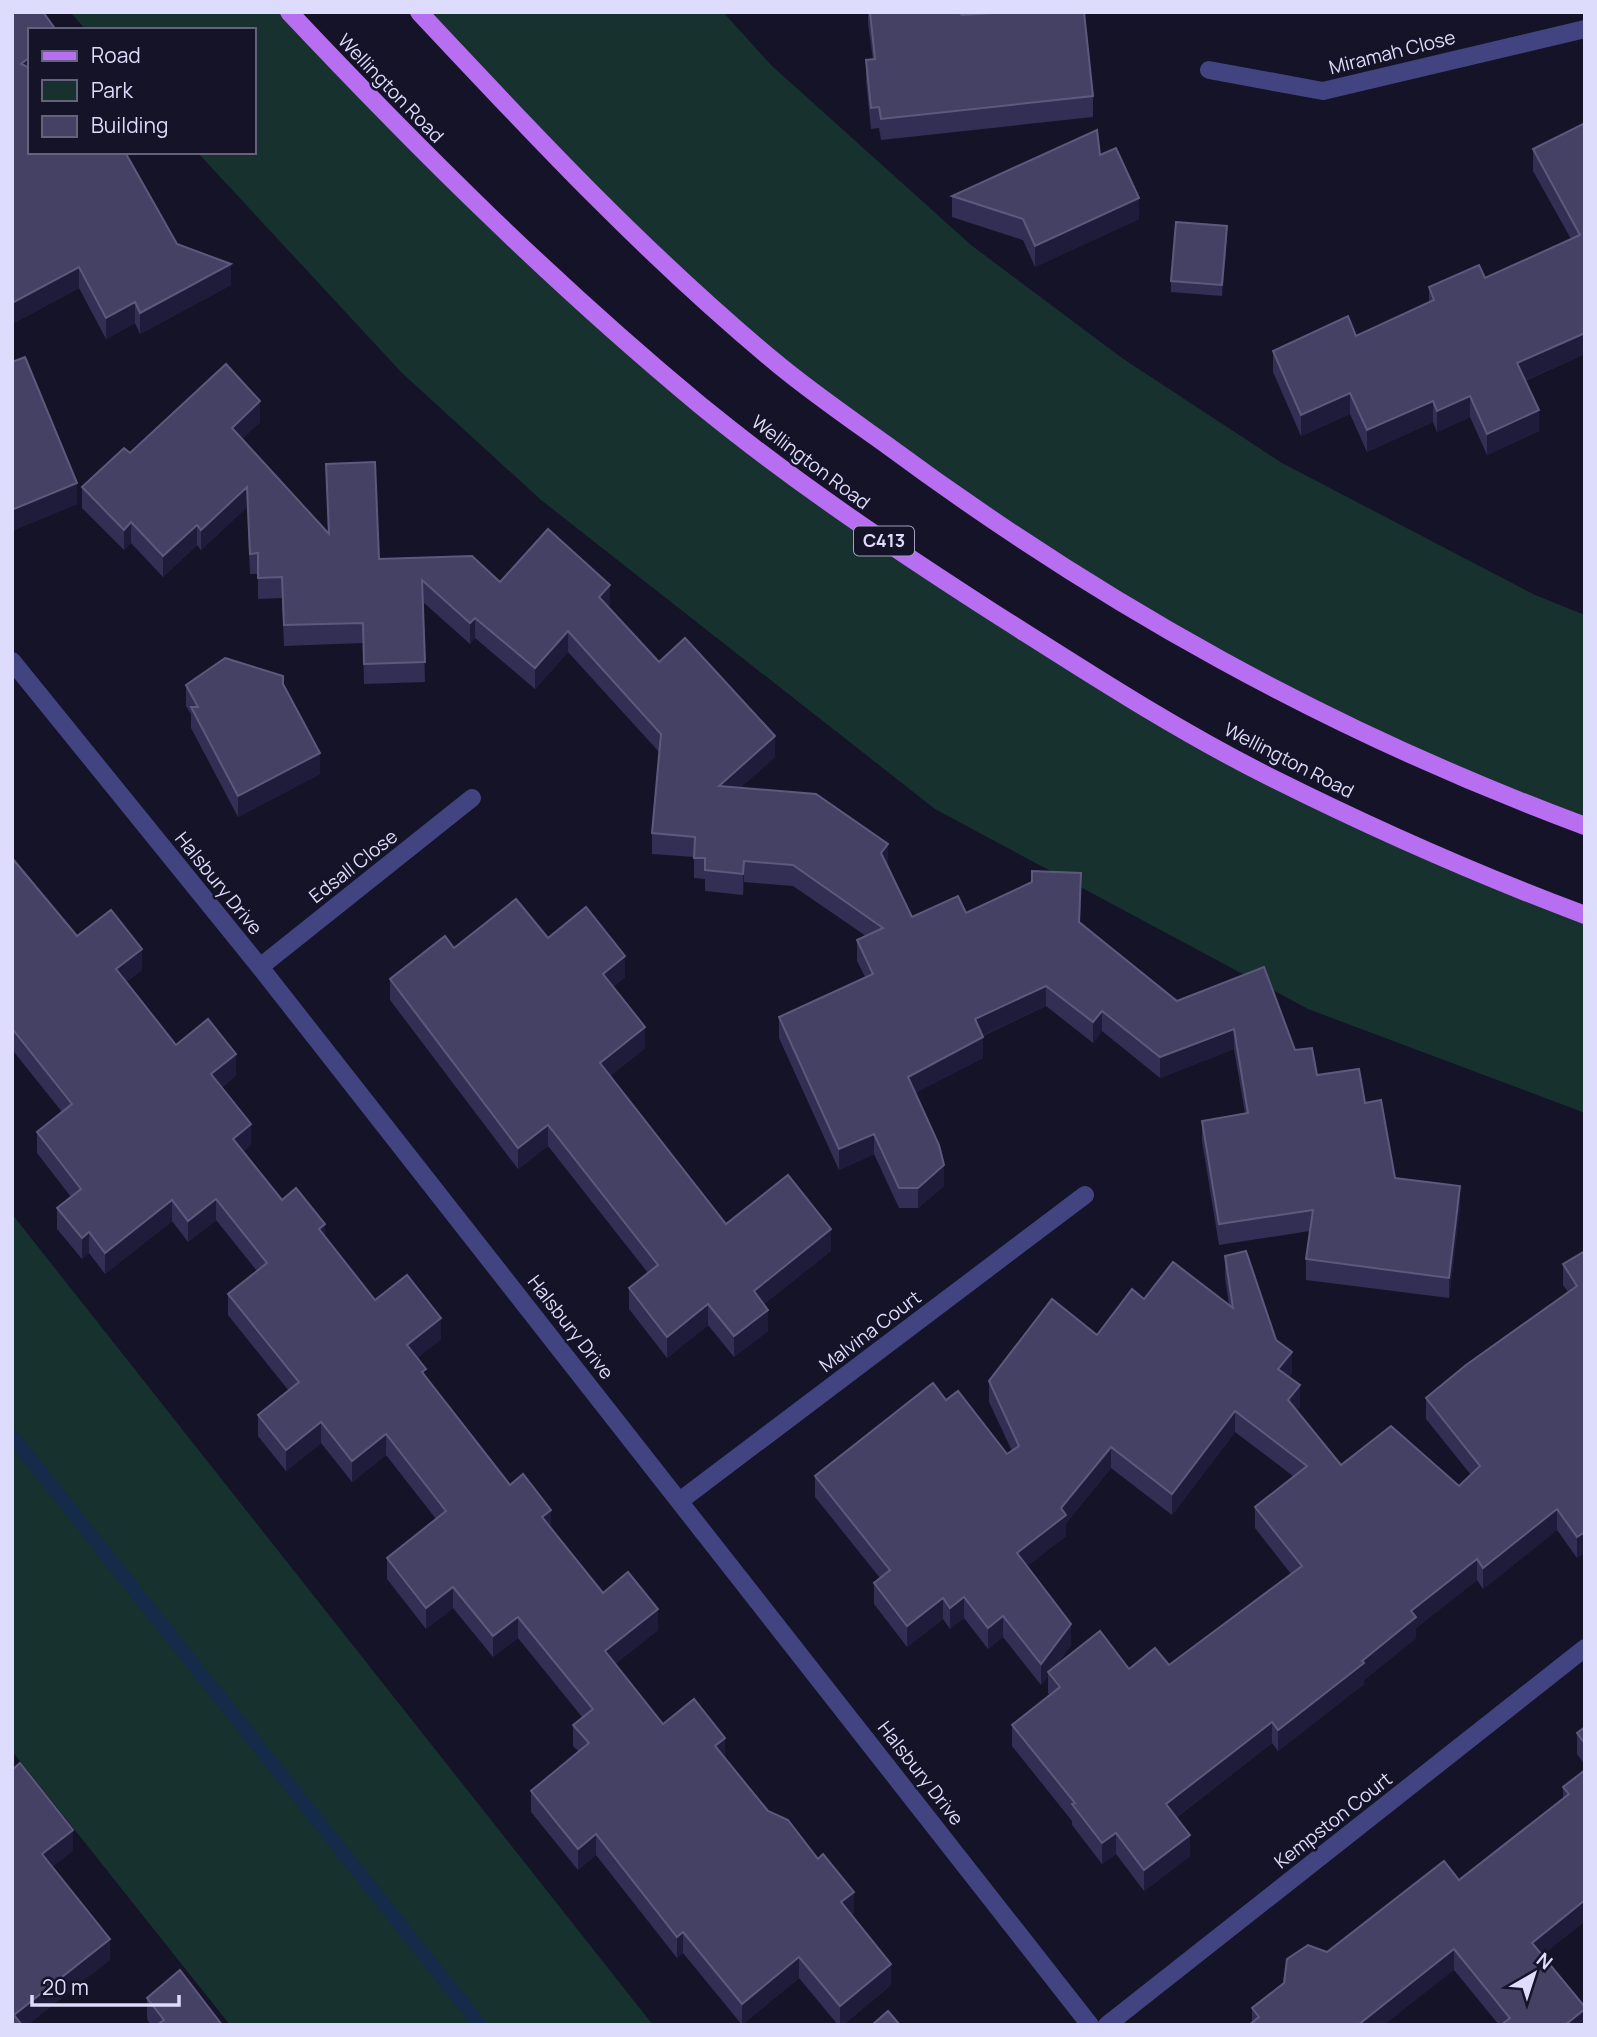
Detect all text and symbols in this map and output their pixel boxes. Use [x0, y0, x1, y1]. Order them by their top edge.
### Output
street label: Miramah Close [1326, 24, 1458, 80]
legend [28, 28, 256, 154]
street label: Wellington Road [332, 28, 450, 148]
text: Road [91, 41, 141, 69]
text: Park [91, 76, 133, 104]
text: Building [91, 111, 168, 139]
street label: Wellington Road [746, 409, 876, 515]
road number: C413 [854, 526, 914, 556]
street label: Wellington Road [1220, 716, 1358, 804]
street label: Edsall Close [303, 823, 403, 909]
street label: Halsbury Drive [169, 826, 269, 940]
street label: Halsbury Drive [522, 1270, 620, 1384]
street label: Malvina Court [814, 1284, 926, 1378]
street label: Halsbury Drive [872, 1716, 970, 1830]
street label: Kempston Court [1269, 1766, 1397, 1874]
north arrow [1499, 1939, 1569, 2009]
text: N [1531, 1946, 1558, 1975]
scale bar [32, 1964, 178, 2008]
text: 20 m [42, 1973, 89, 2001]

